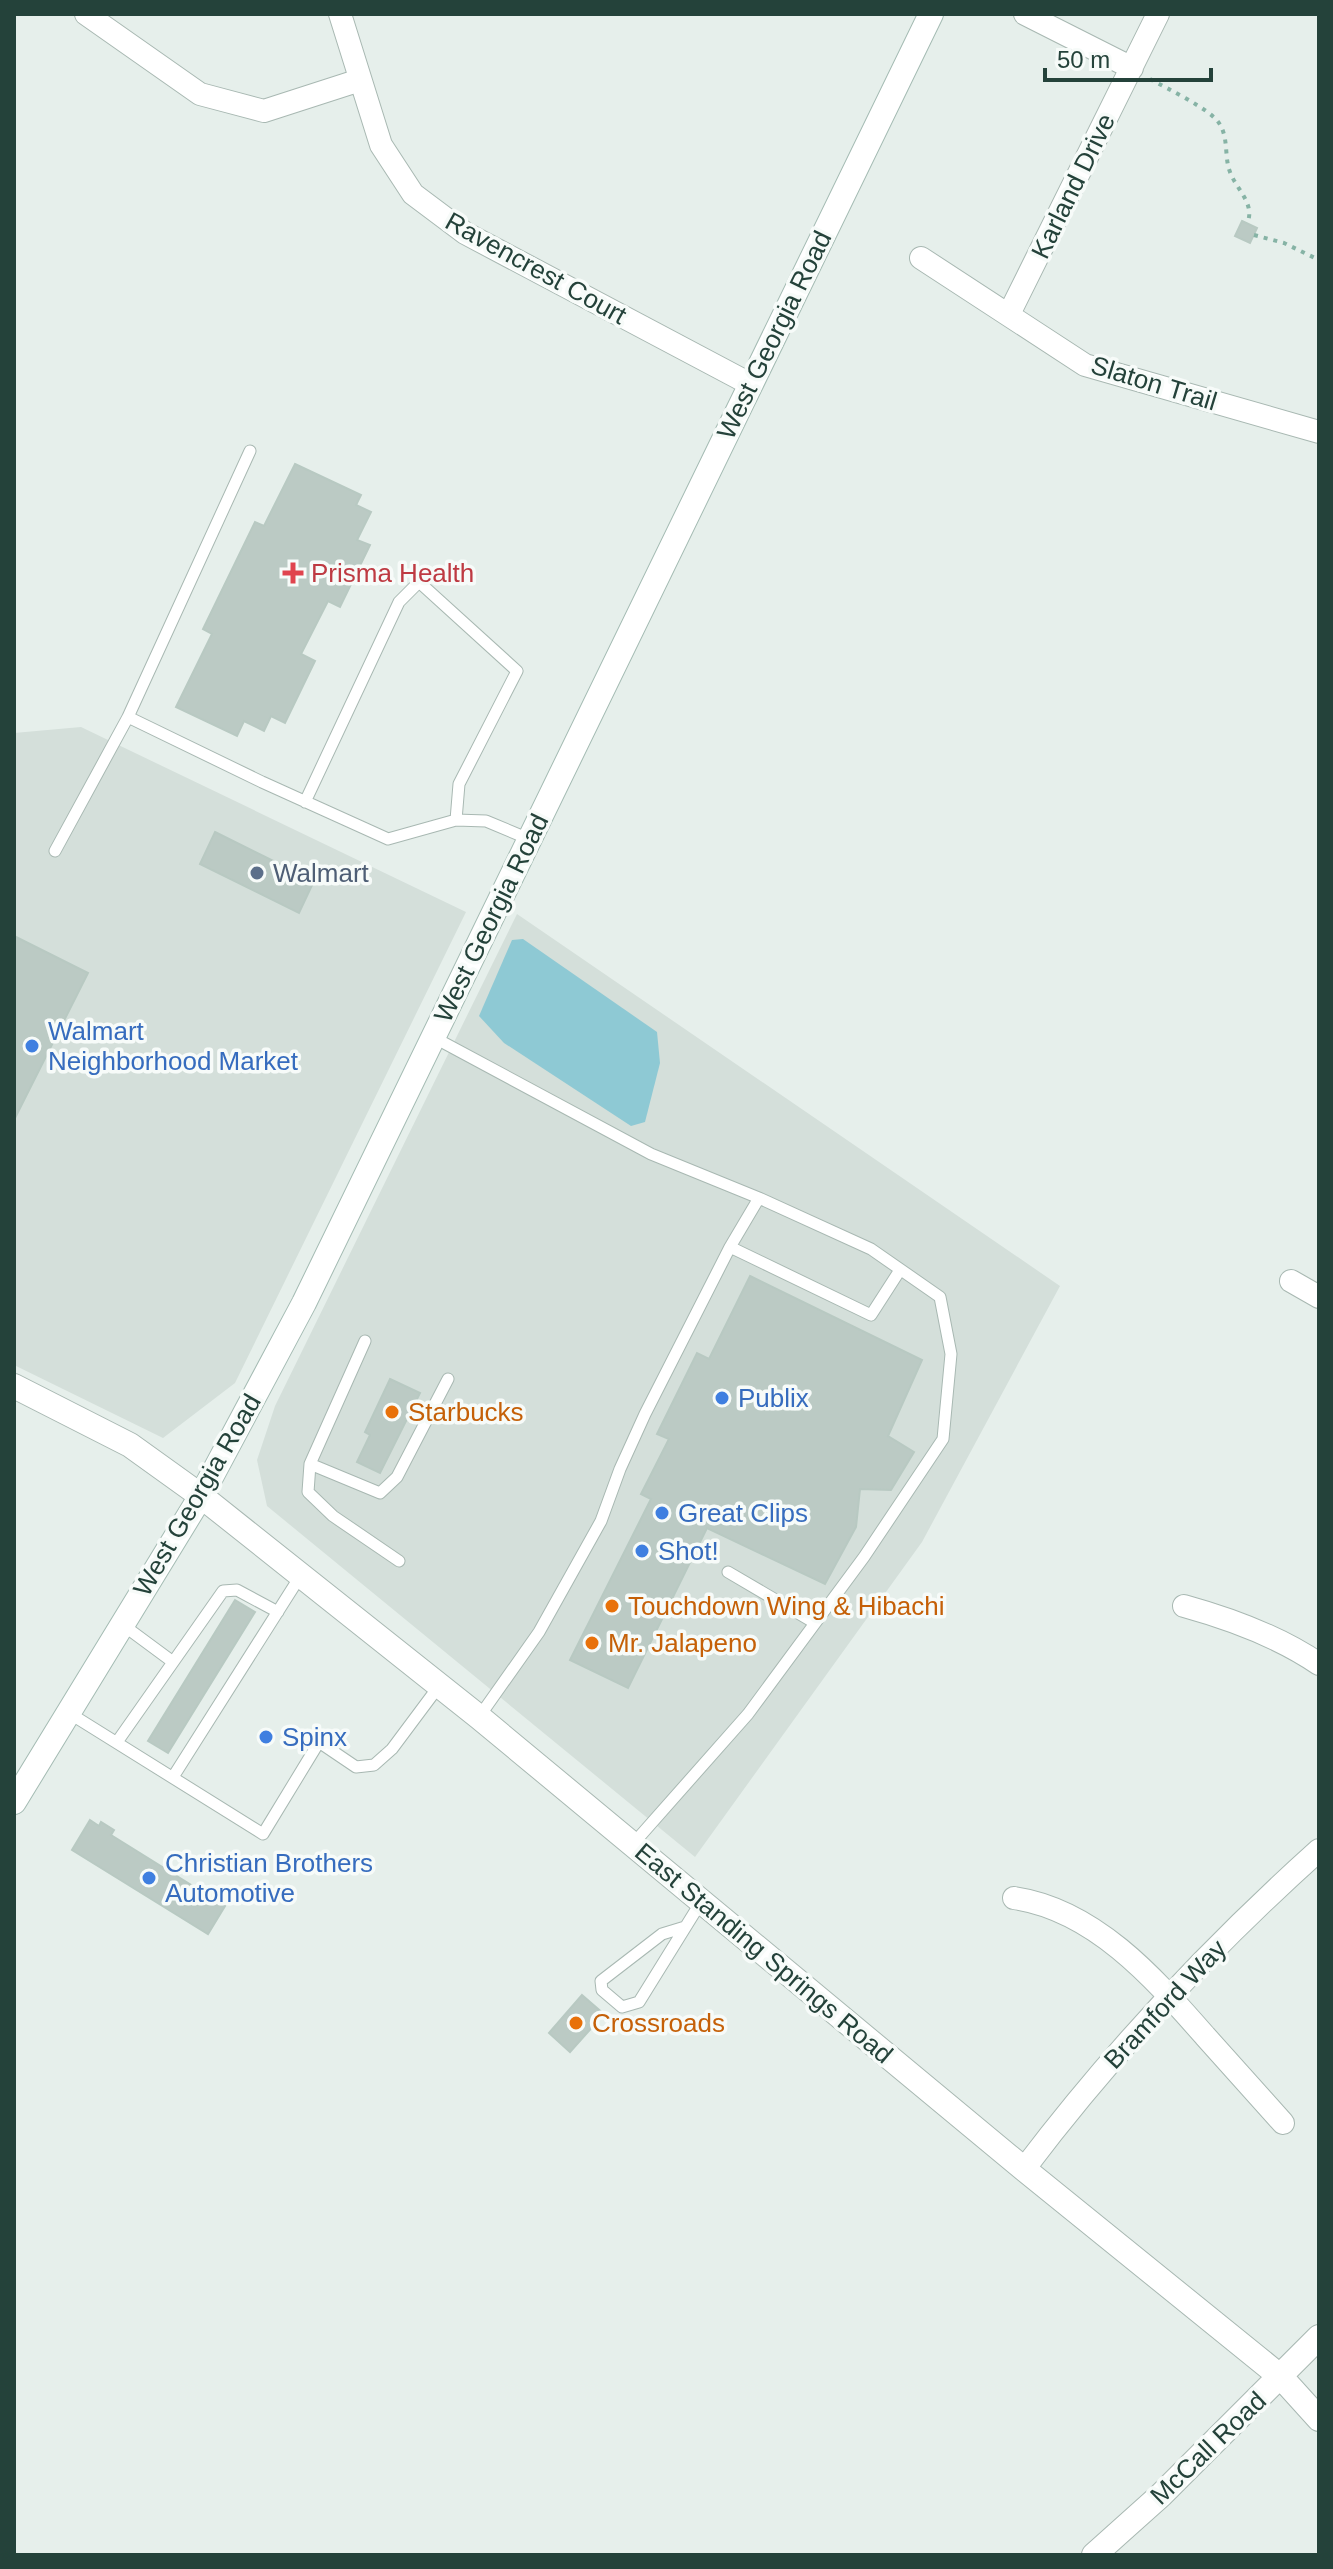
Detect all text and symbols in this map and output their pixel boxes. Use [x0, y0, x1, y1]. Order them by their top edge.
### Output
scale bar [1045, 32, 1211, 82]
text: 50 m [1057, 46, 1110, 73]
street label: Karland Drive [1025, 109, 1121, 263]
street label: Ravencrest Court [440, 206, 632, 331]
street label: West Georgia Road [711, 226, 837, 444]
street label: Slaton Trail [1087, 350, 1221, 416]
place label: Prisma Health [311, 558, 474, 588]
marker: Prisma Health [282, 562, 304, 584]
street label: West Georgia Road [428, 809, 554, 1027]
place label: Walmart [273, 858, 370, 888]
marker: Walmart [248, 864, 266, 882]
place label: Walmart Neighborhood Market [48, 1016, 299, 1076]
marker: Walmart Neighborhood Market [23, 1037, 41, 1055]
place label: Publix [738, 1383, 809, 1413]
street label: West Georgia Road [127, 1389, 267, 1601]
marker: Publix [713, 1389, 731, 1407]
place label: Starbucks [408, 1397, 524, 1427]
marker: Starbucks [383, 1403, 401, 1421]
place label: Great Clips [678, 1498, 808, 1528]
marker: Great Clips [653, 1504, 671, 1522]
place label: Shot! [658, 1536, 719, 1566]
marker: Shot! [633, 1542, 651, 1560]
place label: Touchdown Wing & Hibachi [628, 1591, 945, 1621]
marker: Touchdown Wing & Hibachi [603, 1597, 621, 1615]
place label: Mr. Jalapeno [608, 1628, 757, 1658]
marker: Mr. Jalapeno [583, 1634, 601, 1652]
place label: Spinx [282, 1722, 347, 1752]
marker: Spinx [257, 1728, 275, 1746]
street label: East Standing Springs Road [629, 1837, 899, 2069]
place label: Christian Brothers Automotive [165, 1848, 373, 1908]
marker: Christian Brothers Automotive [140, 1869, 158, 1887]
street label: Bramford Way [1098, 1933, 1232, 2075]
place label: Crossroads [592, 2008, 725, 2038]
marker: Crossroads [567, 2014, 585, 2032]
street label: McCall Road [1144, 2386, 1272, 2510]

